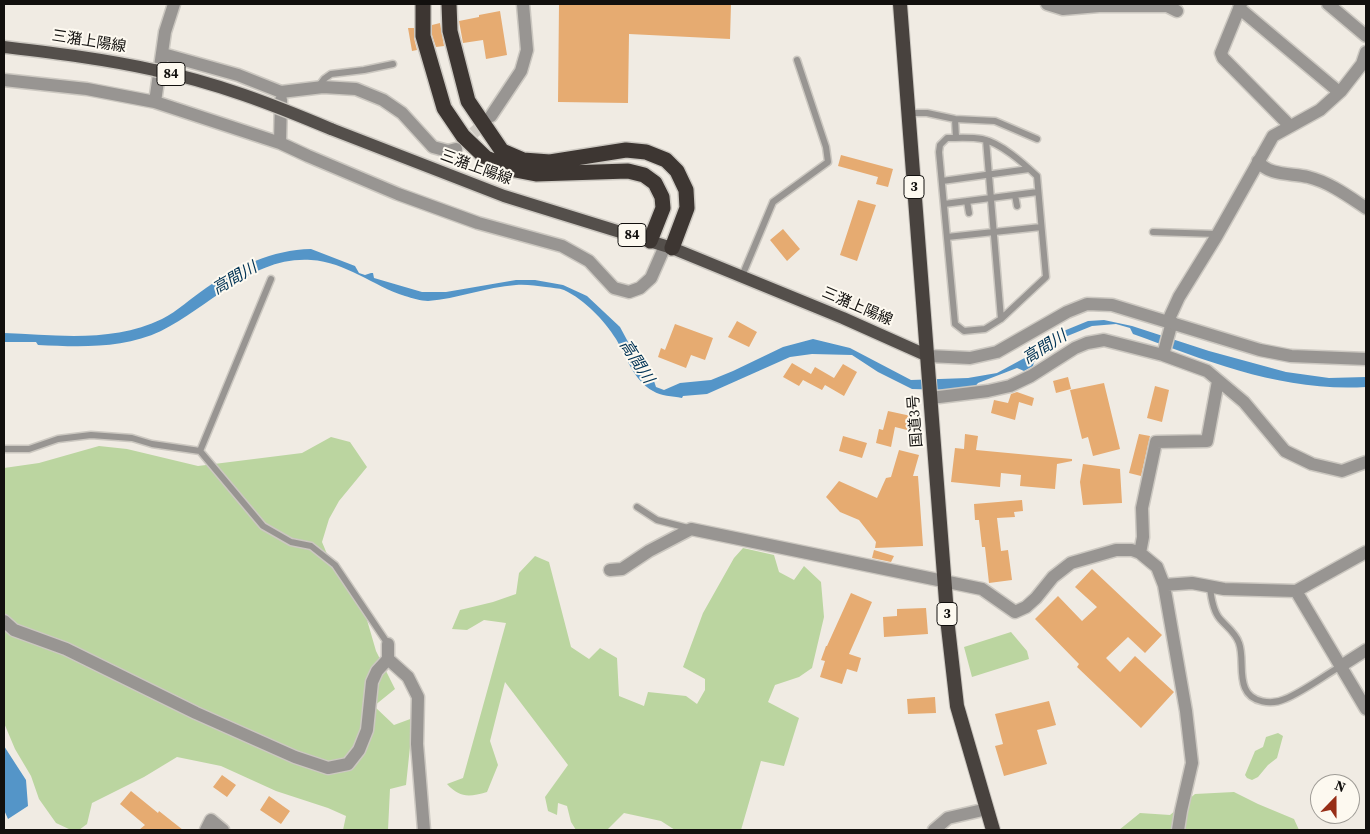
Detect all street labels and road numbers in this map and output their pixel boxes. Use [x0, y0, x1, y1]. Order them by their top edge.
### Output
street label: 三潴上陽線 [51, 27, 127, 57]
road number: 84 [157, 62, 185, 86]
street label: 三潴上陽線 [438, 147, 514, 189]
road number: 3 [904, 176, 924, 198]
road number: 84 [618, 224, 646, 246]
street label: 三潴上陽線 [819, 284, 895, 330]
street label: 国道3号 [905, 394, 927, 448]
road number: 3 [937, 602, 957, 626]

